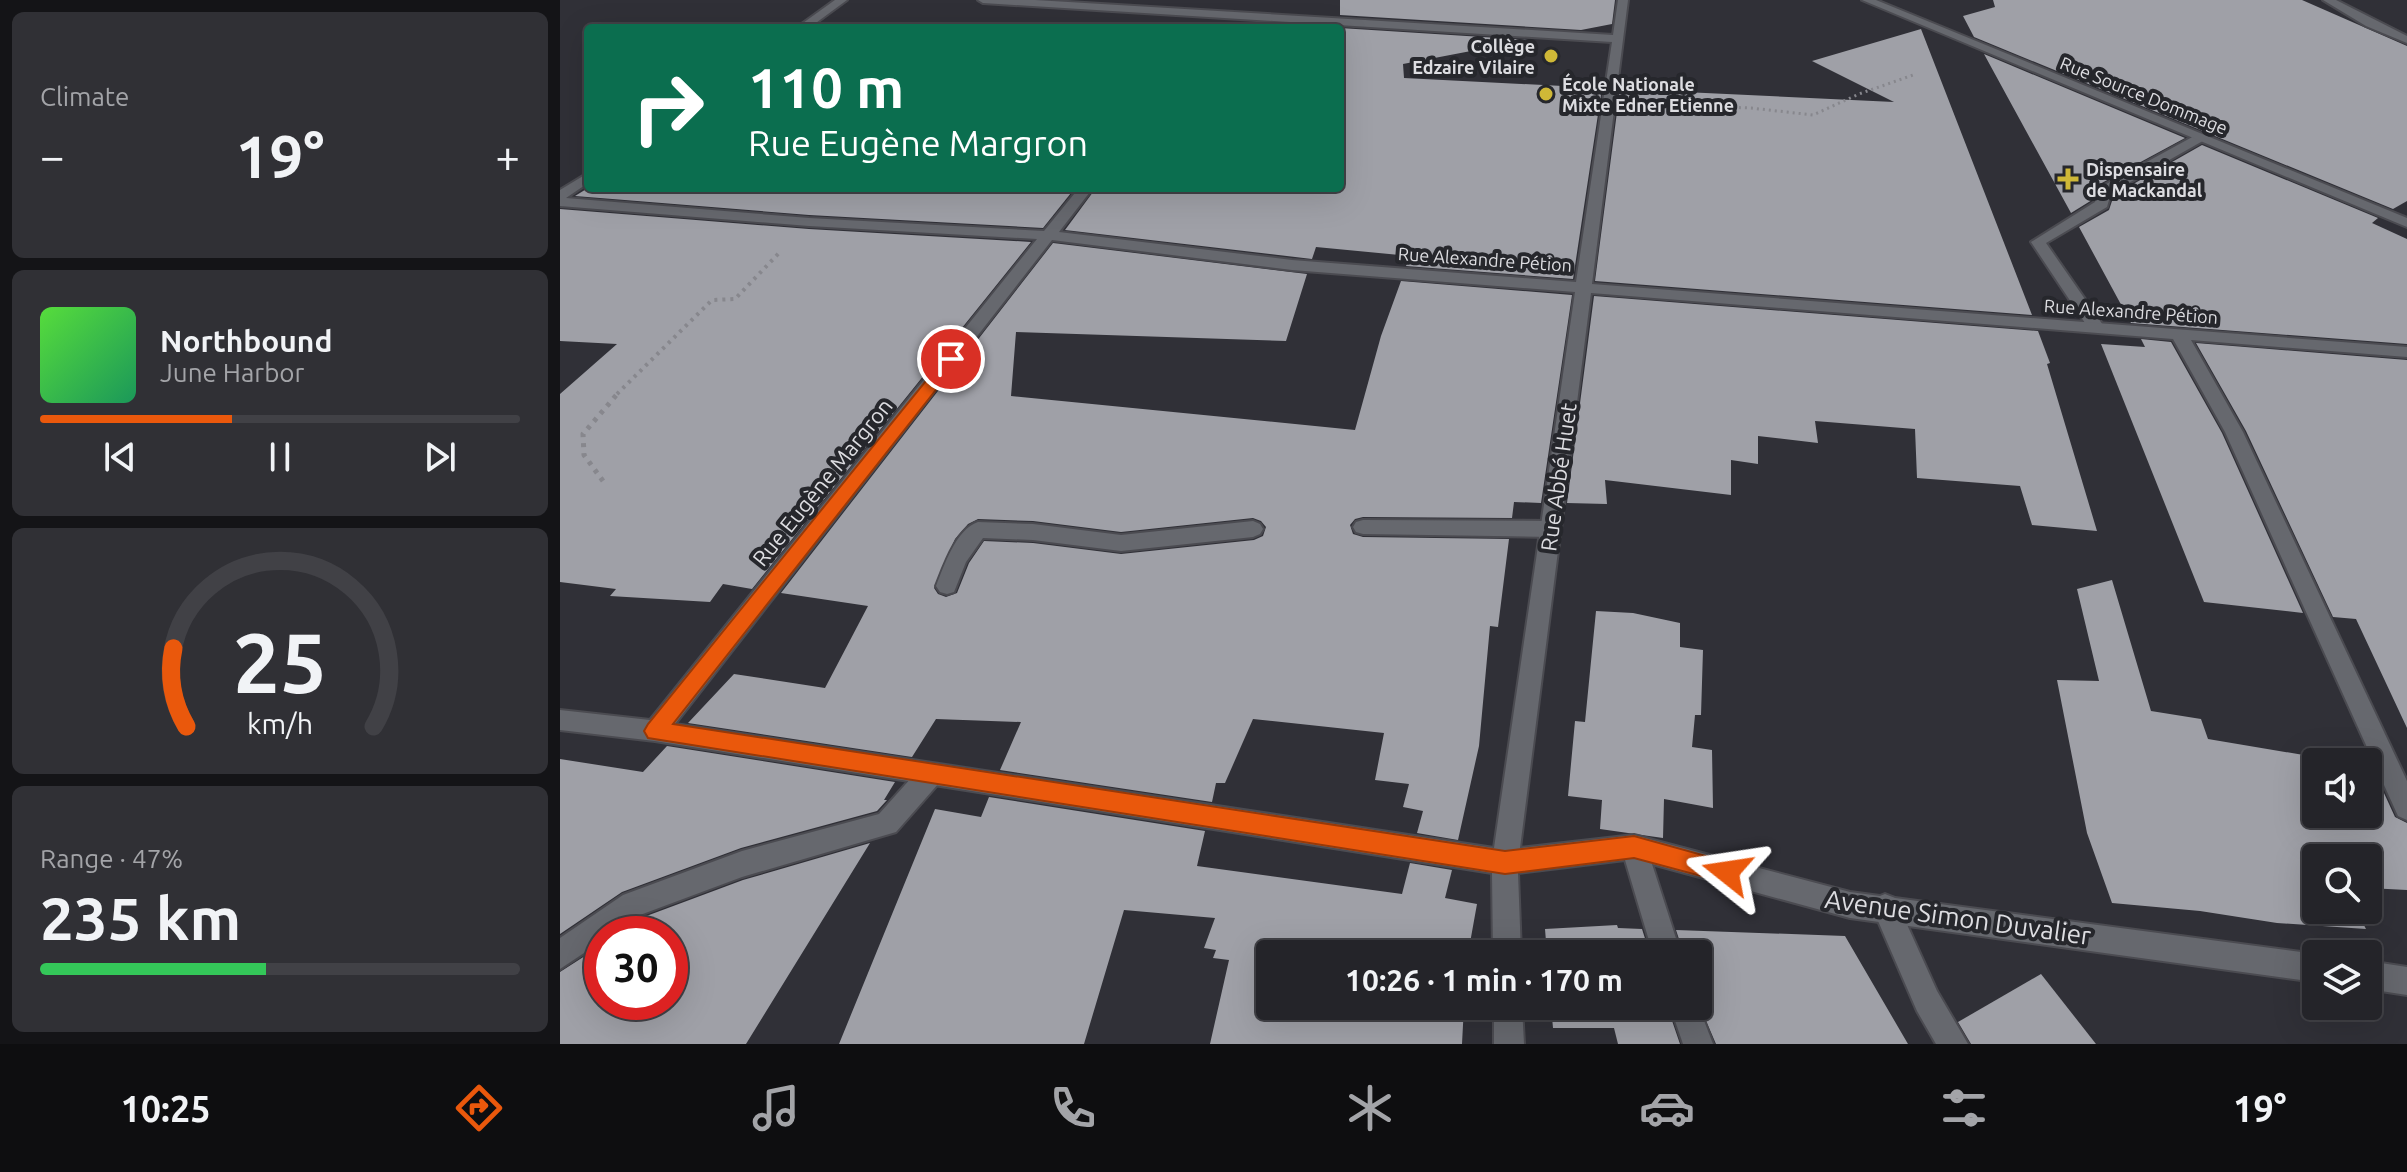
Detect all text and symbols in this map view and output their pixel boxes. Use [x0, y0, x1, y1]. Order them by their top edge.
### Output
place label: Collège Edzaire Vilaire [1412, 36, 1535, 77]
marker: Collège Edzaire Vilaire [1542, 47, 1560, 65]
street label: Rue Source Dommage [2057, 52, 2231, 138]
icon: right [616, 56, 720, 160]
text: 110 m [748, 56, 904, 119]
place label: École Nationale Mixte Edner Etienne [1562, 73, 1734, 115]
text: Climate [40, 82, 129, 111]
marker: École Nationale Mixte Edner Etienne [1537, 85, 1555, 103]
text: 19° [236, 122, 324, 189]
text: Rue Eugène Margron [748, 122, 1088, 163]
text: − [40, 131, 65, 180]
text: + [495, 131, 520, 180]
place label: Dispensaire de Mackandal [2086, 159, 2203, 200]
marker: Dispensaire de Mackandal [2057, 168, 2079, 190]
street label: Rue Alexandre Pétion [1397, 243, 1573, 275]
street label: Rue Alexandre Pétion [2043, 295, 2219, 327]
text: Northbound [160, 324, 332, 358]
pin [917, 325, 985, 393]
icon: arrive [929, 337, 973, 381]
text: June Harbor [160, 358, 304, 387]
street label: Rue Eugène Margron [747, 393, 897, 571]
street label: Rue Abbé Huet [1535, 401, 1581, 553]
icon: previous [98, 435, 142, 479]
icon: pause [258, 435, 302, 479]
icon: next [418, 435, 462, 479]
text: 25 [233, 615, 327, 709]
text: km/h [247, 707, 313, 739]
map controls [2302, 748, 2382, 1020]
button: sound [2302, 748, 2382, 828]
position arrow [1685, 830, 1769, 914]
text: Range · 47% [40, 844, 183, 873]
button: search [2302, 844, 2382, 924]
text: 235 km [40, 884, 241, 951]
street label: Avenue Simon Duvalier [1823, 884, 2093, 950]
speed limit sign: 30 [584, 916, 688, 1020]
button: layers [2302, 940, 2382, 1020]
text: 10:26 · 1 min · 170 m [1345, 963, 1623, 997]
icon: directions [451, 1080, 507, 1136]
icon: music [748, 1080, 804, 1136]
icon: phone [1045, 1080, 1101, 1136]
icon: climate [1342, 1080, 1398, 1136]
icon: car [1639, 1080, 1695, 1136]
icon: filters [1936, 1080, 1992, 1136]
text: 10:25 [120, 1088, 211, 1129]
text: 19° [2233, 1088, 2286, 1129]

